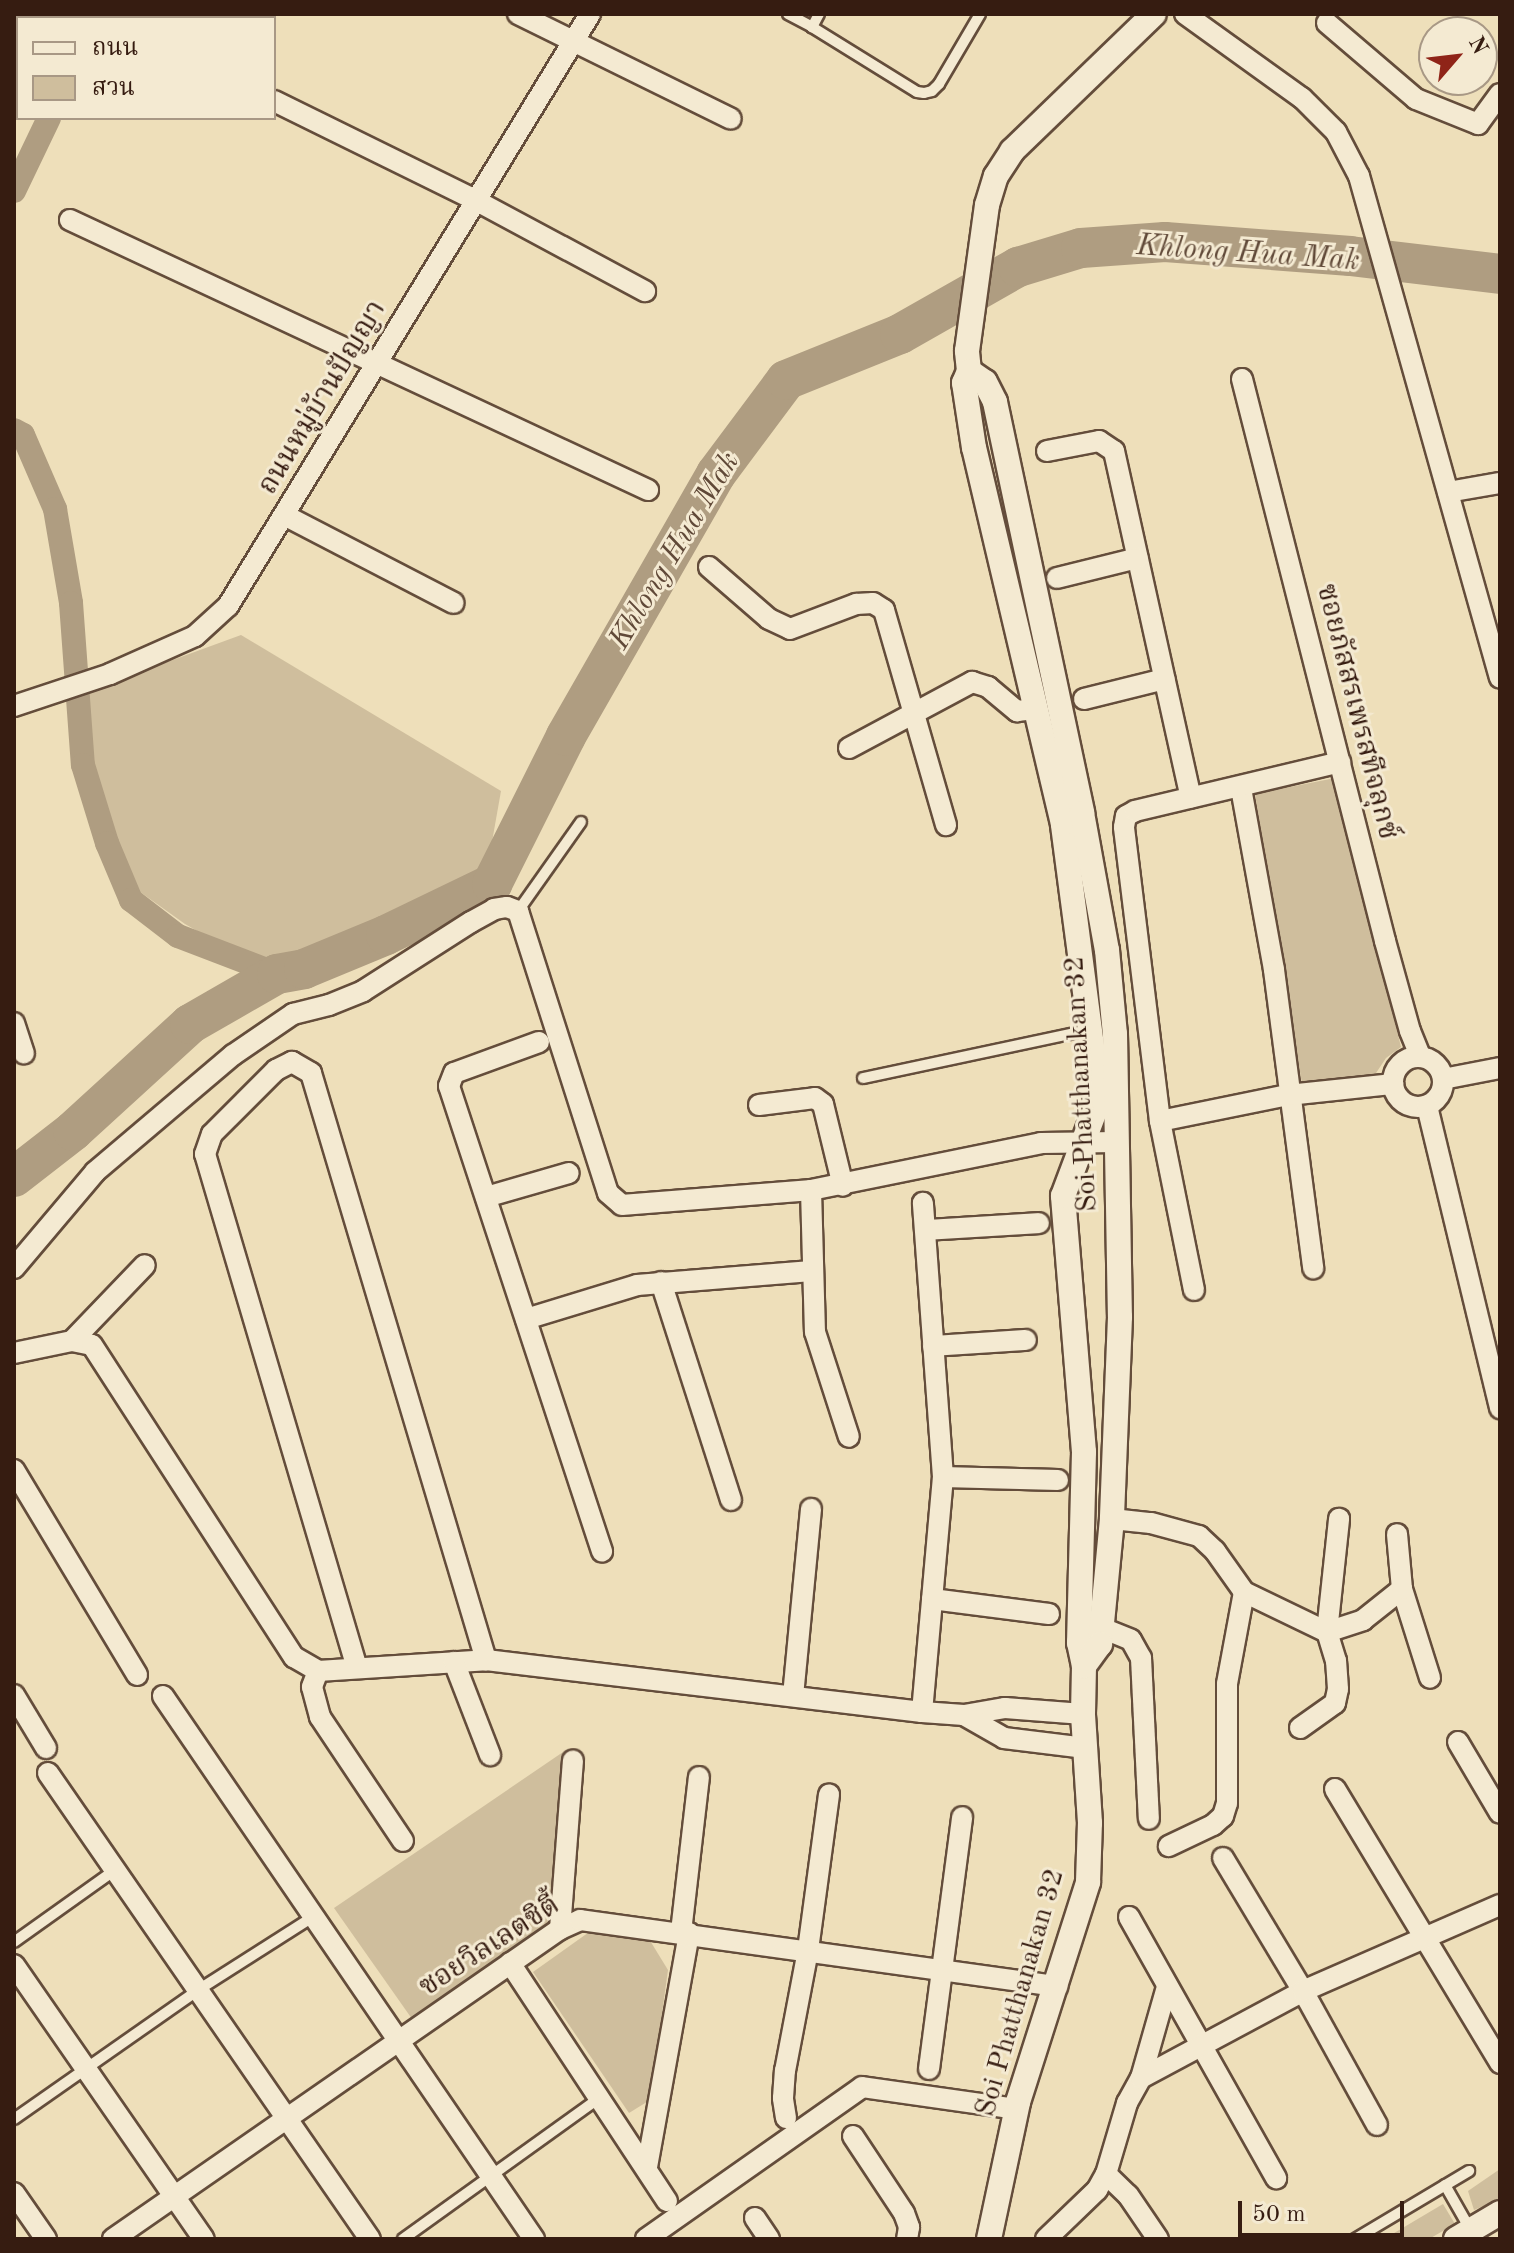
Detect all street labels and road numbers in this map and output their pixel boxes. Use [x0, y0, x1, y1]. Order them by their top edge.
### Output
street label: ถนนหมู่บ้านปัญญา [252, 295, 394, 501]
street label: ซอยภัสสรเพรสทีจลุกซ์ [1308, 581, 1404, 843]
street label: Soi Phatthanakan 32 [1059, 955, 1105, 1213]
street label: Soi Phatthanakan 32 [970, 1865, 1072, 2121]
street label: ซอยวิลเลตซิตี้ [414, 1889, 566, 2005]

